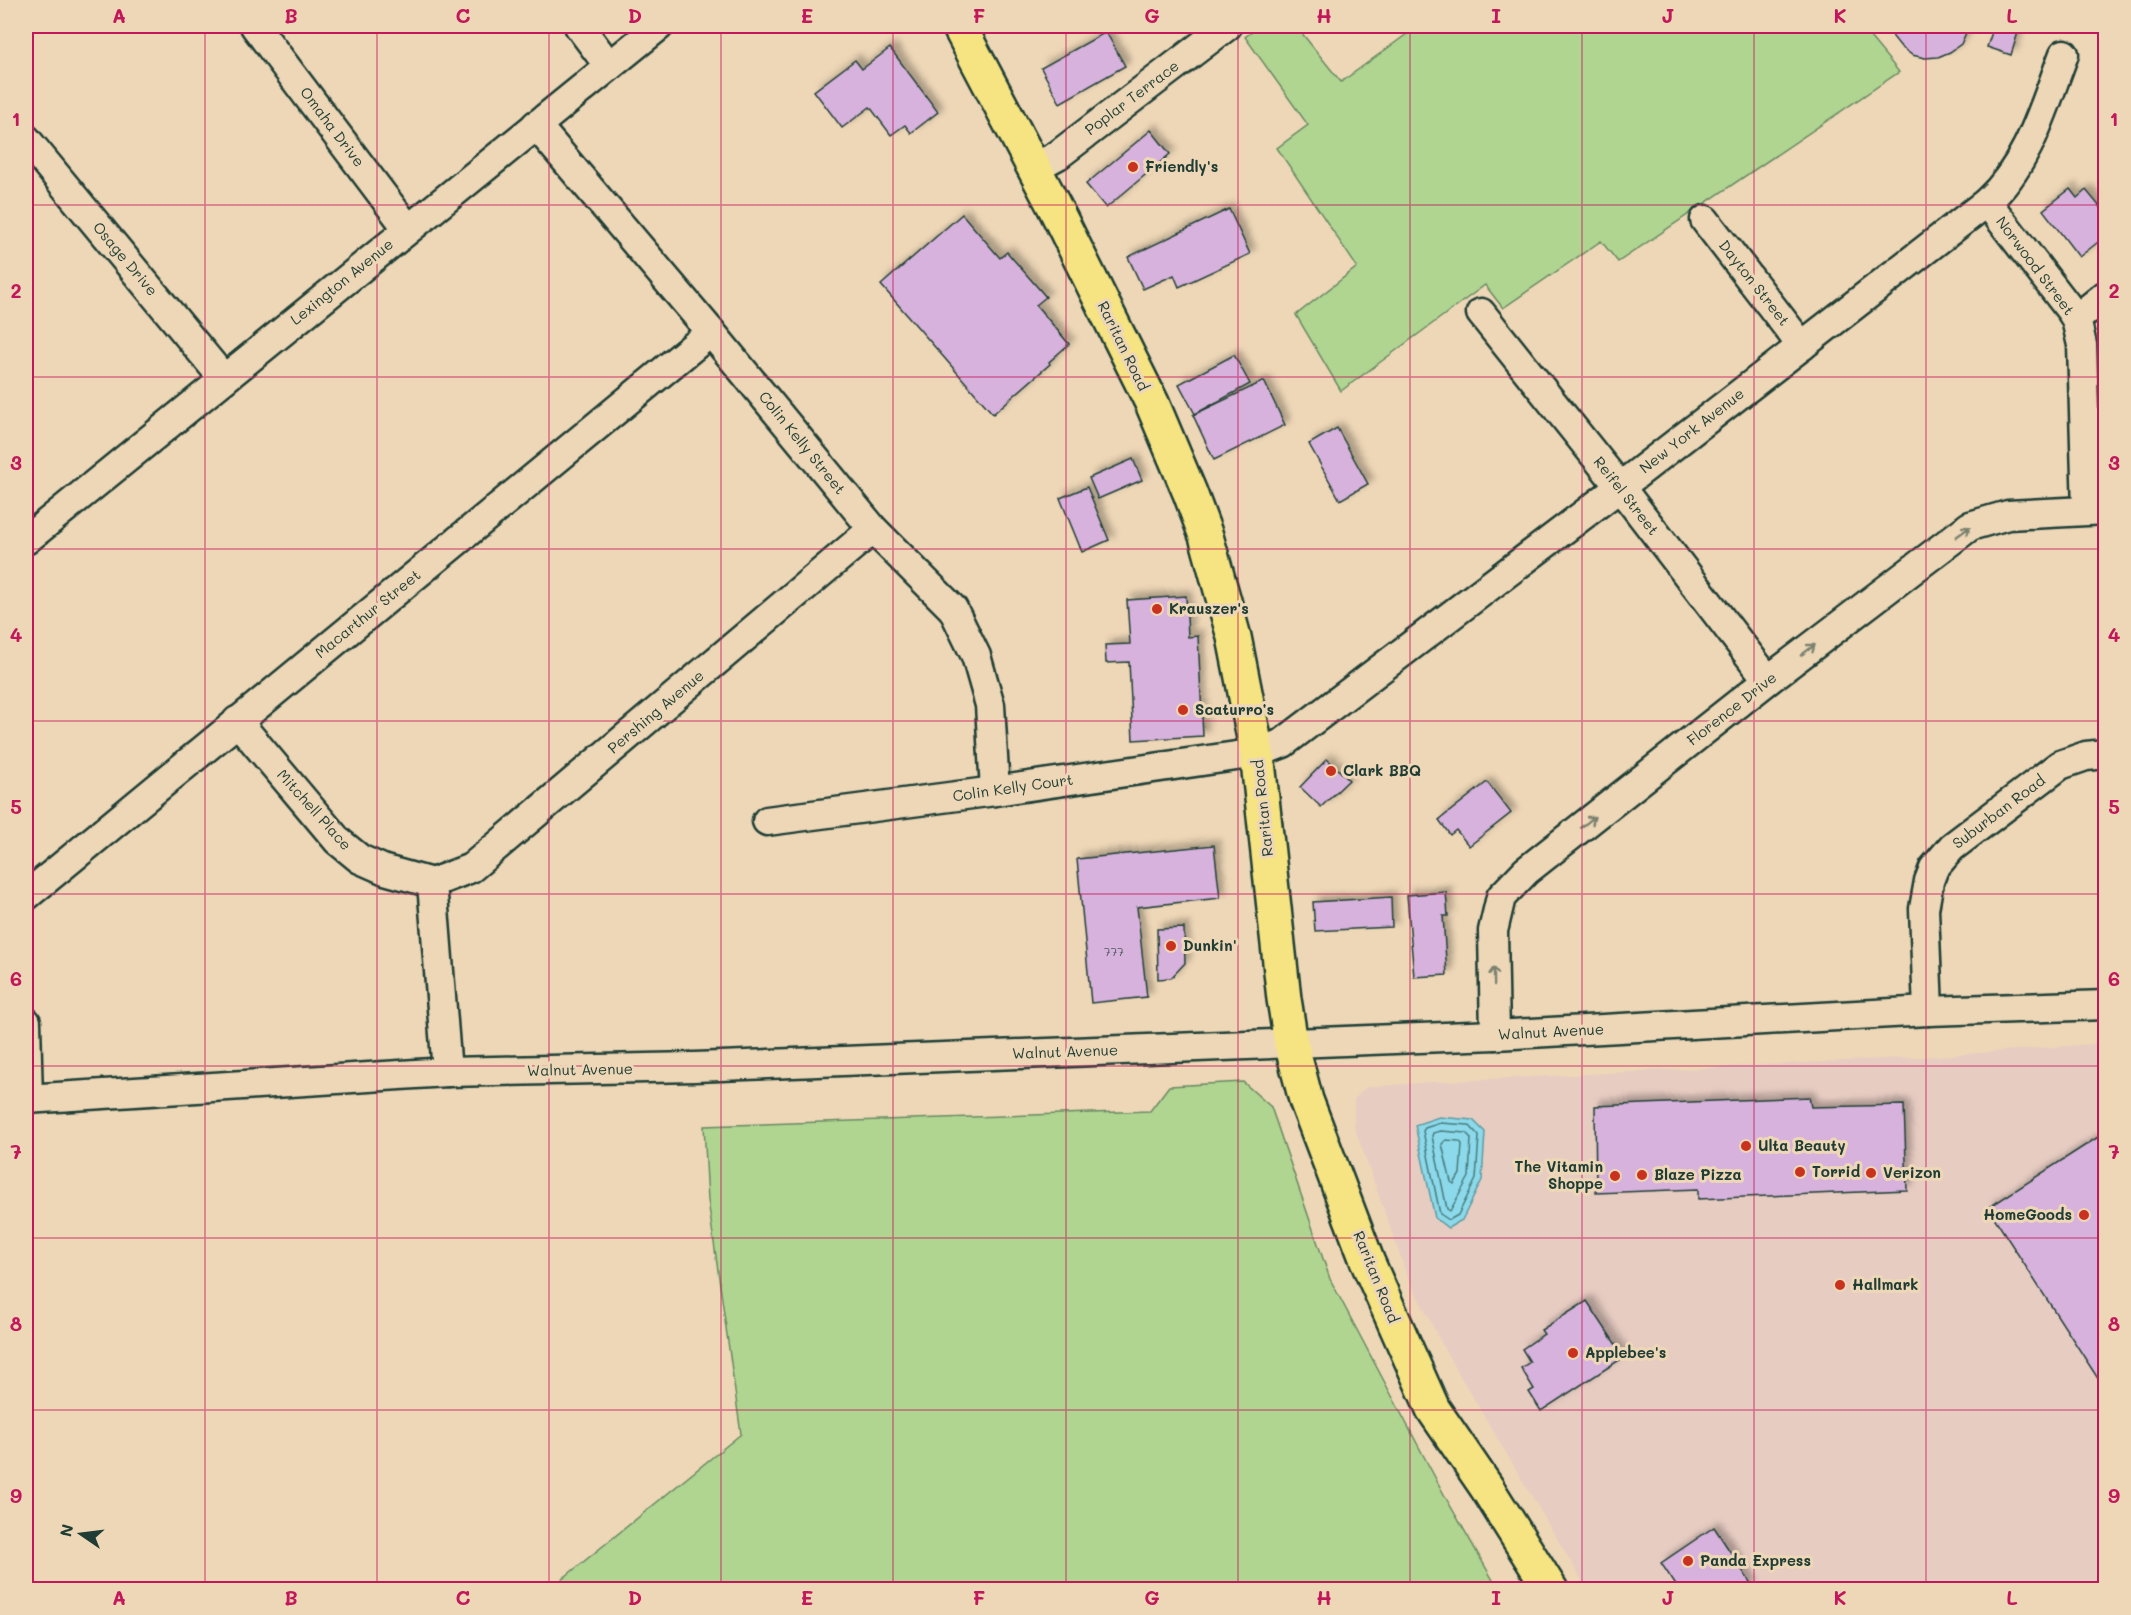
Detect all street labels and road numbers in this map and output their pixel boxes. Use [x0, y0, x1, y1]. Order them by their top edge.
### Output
street label: Poplar Terrace [1080, 55, 1183, 139]
street label: Omaha Drive [296, 82, 370, 171]
street label: Norwood Street [1992, 212, 2080, 319]
street label: Osage Drive [89, 217, 163, 300]
street label: Lexington Avenue [286, 234, 397, 329]
street label: Dayton Street [1715, 235, 1795, 329]
street label: Raritan Road [1094, 297, 1154, 394]
street label: New York Avenue [1635, 383, 1748, 477]
street label: Colin Kelly Street [755, 387, 851, 498]
street label: Reifel Street [1590, 452, 1664, 539]
street label: Macarthur Street [310, 564, 424, 662]
street label: Pershing Avenue [603, 665, 708, 757]
street label: Florence Drive [1682, 667, 1780, 750]
street label: Raritan Road [1247, 759, 1277, 858]
street label: Mitchell Place [273, 765, 356, 854]
street label: Colin Kelly Court [951, 769, 1074, 805]
street label: Suburban Road [1948, 770, 2049, 853]
street label: Walnut Avenue [1497, 1018, 1604, 1044]
street label: Walnut Avenue [1012, 1039, 1118, 1063]
street label: Walnut Avenue [527, 1058, 633, 1080]
street label: Raritan Road [1349, 1228, 1404, 1326]

